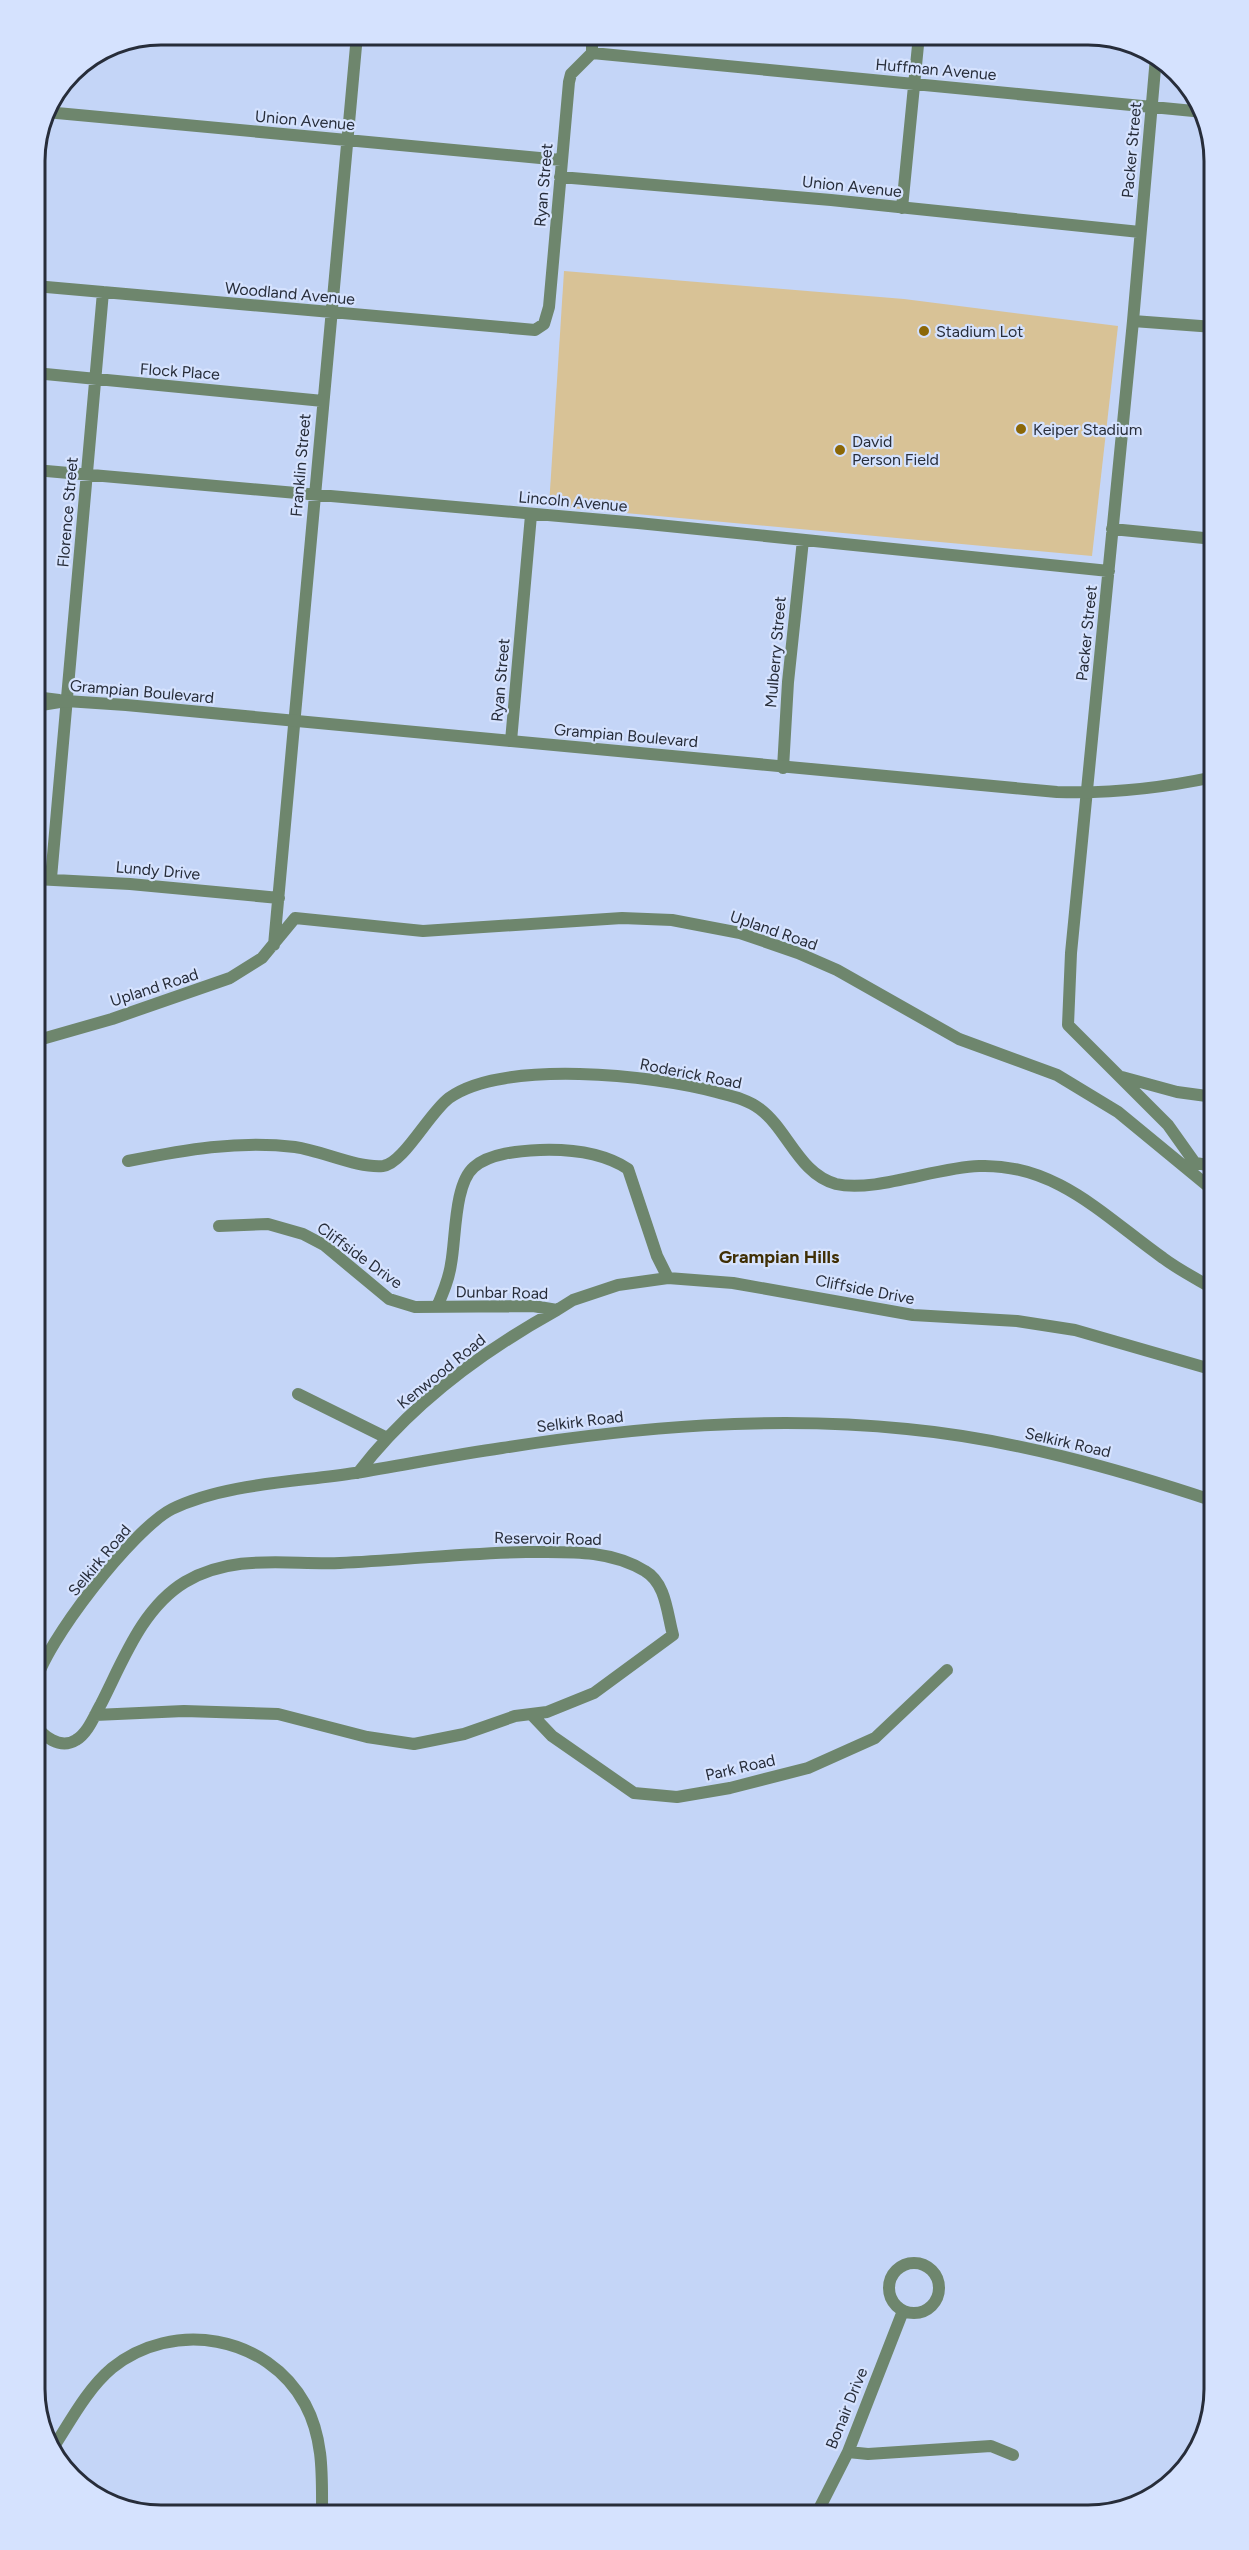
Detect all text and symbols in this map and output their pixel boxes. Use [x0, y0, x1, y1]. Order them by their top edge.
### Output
street label: Huffman Avenue [875, 55, 998, 84]
street label: Packer Street [1118, 101, 1145, 199]
street label: Union Avenue [254, 107, 356, 134]
street label: Ryan Street [530, 142, 557, 228]
street label: Union Avenue [801, 172, 903, 201]
street label: Woodland Avenue [224, 278, 356, 309]
place label: Stadium Lot [936, 322, 1023, 341]
marker: Stadium Lot [917, 324, 931, 338]
street label: Flock Place [139, 359, 221, 384]
street label: Franklin Street [287, 413, 314, 518]
place label: Keiper Stadium [1033, 420, 1142, 439]
marker: Keiper Stadium [1014, 422, 1028, 436]
place label: David Person Field [852, 432, 939, 469]
marker: David Person Field [833, 443, 847, 457]
street label: Florence Street [53, 456, 82, 568]
street label: Lincoln Avenue [518, 487, 629, 516]
street label: Packer Street [1072, 584, 1101, 682]
street label: Mulberry Street [761, 595, 790, 709]
street label: Ryan Street [487, 637, 514, 723]
street label: Grampian Boulevard [69, 676, 215, 707]
street label: Grampian Boulevard [553, 720, 699, 751]
street label: Lundy Drive [115, 857, 201, 884]
street label: Upland Road [727, 907, 820, 954]
street label: Upland Road [108, 964, 201, 1011]
street label: Roderick Road [638, 1054, 744, 1093]
street label: Cliffside Drive [313, 1218, 406, 1293]
district label: Grampian Hills [719, 1246, 840, 1268]
street label: Cliffside Drive [814, 1271, 916, 1308]
street label: Dunbar Road [456, 1282, 548, 1303]
street label: Kenwood Road [393, 1330, 489, 1413]
street label: Selkirk Road [535, 1407, 625, 1436]
street label: Selkirk Road [1023, 1423, 1113, 1462]
street label: Selkirk Road [64, 1521, 135, 1600]
street label: Reservoir Road [494, 1528, 602, 1549]
street label: Park Road [703, 1750, 777, 1785]
street label: Bonair Drive [822, 2364, 872, 2452]

